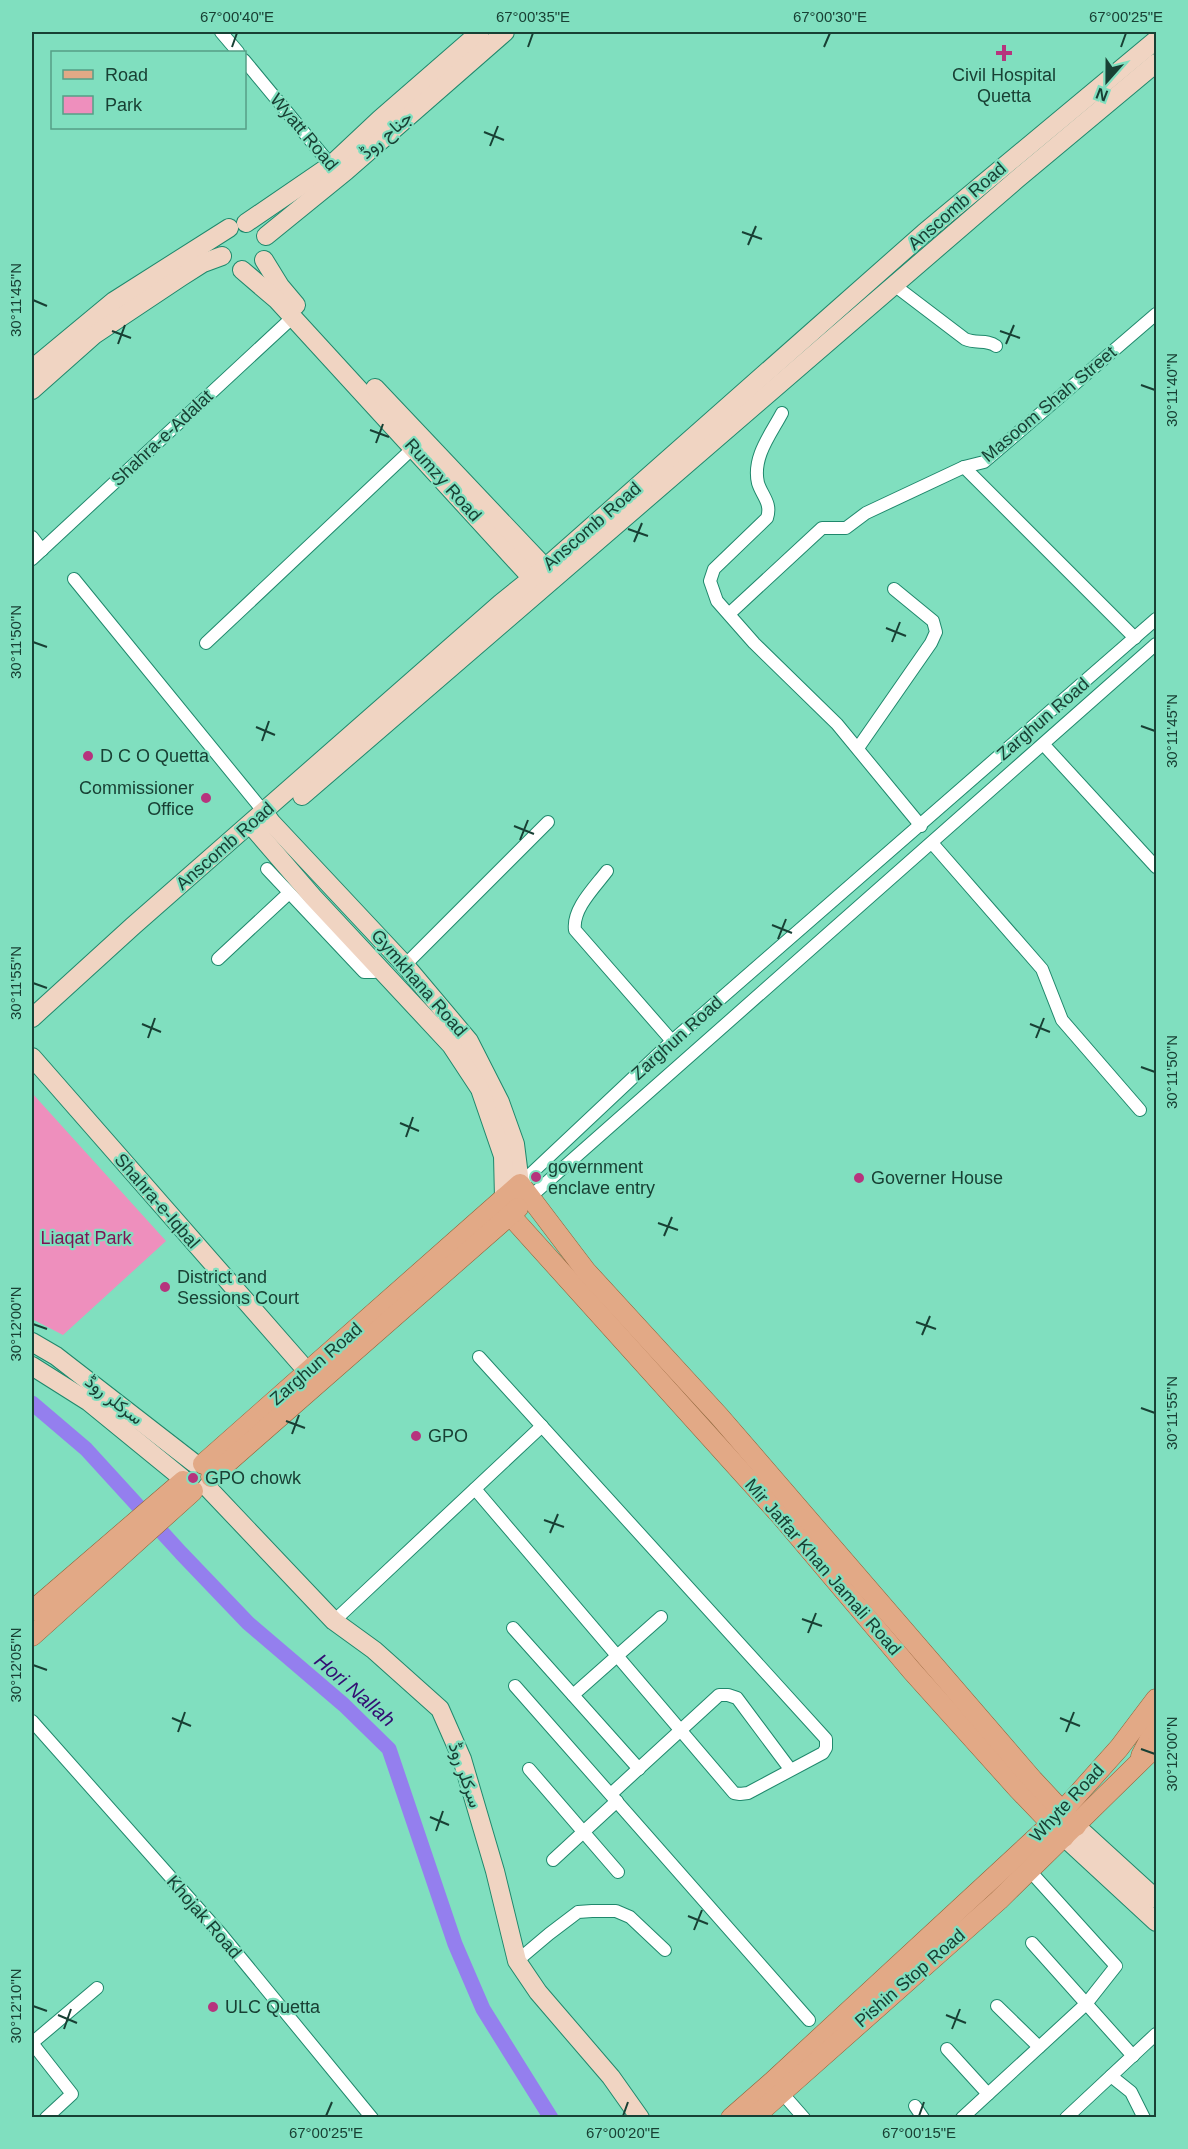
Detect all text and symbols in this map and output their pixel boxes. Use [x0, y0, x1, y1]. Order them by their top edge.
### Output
text: 67°00'40"E [200, 8, 274, 25]
text: 67°00'35"E [496, 8, 570, 25]
text: 67°00'30"E [793, 8, 867, 25]
text: 67°00'25"E [1089, 8, 1163, 25]
marker: Civil Hospital Quetta [995, 44, 1013, 62]
legend [51, 51, 246, 129]
north arrow [1077, 51, 1137, 111]
text: Road [105, 65, 148, 85]
place label: Civil Hospital Quetta [952, 65, 1056, 106]
text: N [1093, 85, 1110, 105]
street label: Wyatt Road [266, 90, 342, 174]
text: Park [105, 95, 143, 115]
street label: جناح روڈ [356, 107, 417, 165]
street label: Anscomb Road [904, 158, 1010, 254]
text: 30°11'45"N [7, 263, 24, 337]
street label: Masoom Shah Street [978, 342, 1120, 466]
text: 30°11'40"N [1163, 353, 1180, 427]
street label: Shahra-e-Adalat [107, 386, 217, 490]
street label: Rumzy Road [401, 435, 485, 525]
street label: Anscomb Road [539, 478, 645, 574]
text: 30°11'50"N [7, 605, 24, 679]
street label: Zarghun Road [993, 674, 1093, 764]
text: 30°11'45"N [1163, 694, 1180, 768]
place label: D C O Quetta [100, 746, 210, 766]
marker: D C O Quetta [81, 749, 95, 763]
place label: Commissioner Office [79, 778, 194, 819]
marker: Commissioner Office [199, 791, 213, 805]
street label: Anscomb Road [172, 798, 278, 894]
street label: Gymkhana Road [367, 925, 471, 1041]
text: 30°11'55"N [7, 946, 24, 1020]
street label: Zarghun Road [628, 992, 726, 1084]
text: 30°11'50"N [1163, 1035, 1180, 1109]
street label: Shahra-e-Iqbal [110, 1150, 204, 1252]
place label: government enclave entry [548, 1157, 655, 1198]
place label: Governer House [871, 1168, 1003, 1188]
marker: government enclave entry [529, 1170, 543, 1184]
marker: Governer House [852, 1171, 866, 1185]
park label: Liaqat Park [40, 1228, 133, 1248]
place label: District and Sessions Court [177, 1267, 299, 1308]
marker: District and Sessions Court [158, 1280, 172, 1294]
text: 30°12'00"N [7, 1286, 24, 1362]
street label: Zarghun Road [266, 1319, 366, 1409]
street label: سرکلر روڈ [81, 1371, 147, 1429]
text: 30°11'55"N [1163, 1376, 1180, 1450]
place label: GPO [428, 1426, 468, 1446]
marker: GPO [409, 1429, 423, 1443]
place label: GPO chowk [205, 1468, 302, 1488]
marker: GPO chowk [186, 1471, 200, 1485]
street label: Mir Jaffar Khan Jamali Road [741, 1475, 905, 1659]
text: 30°12'05"N [7, 1627, 24, 1703]
water label: Hori Nallah [310, 1649, 400, 1731]
text: 30°12'00"N [1163, 1716, 1180, 1792]
street label: سرکلر روڈ [444, 1740, 485, 1811]
street label: Whyte Road [1026, 1760, 1108, 1846]
street label: Khojak Road [163, 1872, 245, 1962]
street label: Pishin Stop Road [851, 1925, 969, 2031]
text: 30°12'10"N [7, 1968, 24, 2044]
place label: ULC Quetta [225, 1997, 321, 2017]
marker: ULC Quetta [206, 2000, 220, 2014]
text: 67°00'25"E [289, 2124, 363, 2141]
text: 67°00'20"E [586, 2124, 660, 2141]
text: 67°00'15"E [882, 2124, 956, 2141]

